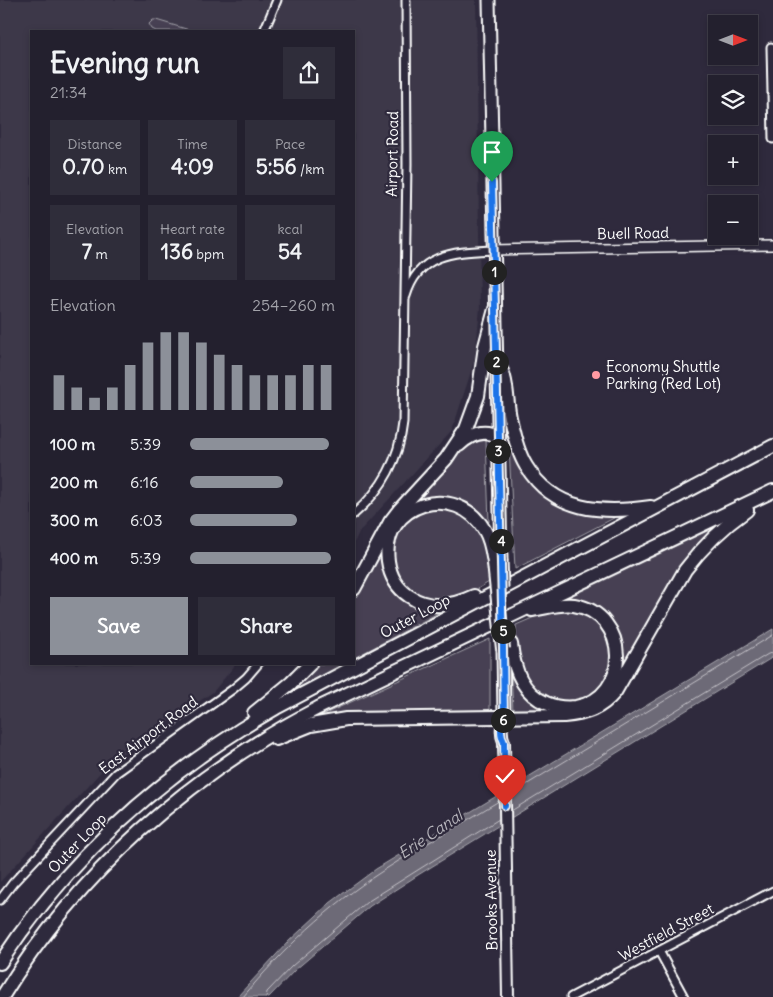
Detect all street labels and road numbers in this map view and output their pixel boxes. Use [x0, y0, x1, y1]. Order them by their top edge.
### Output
street label: Airport Road [382, 111, 402, 197]
street label: Buell Road [597, 223, 669, 243]
street label: Outer Loop [377, 590, 453, 642]
street label: East Airport Road [95, 692, 201, 778]
street label: Outer Loop [44, 809, 110, 877]
street label: Brooks Avenue [481, 849, 501, 951]
street label: Westfield Street [615, 899, 717, 965]

